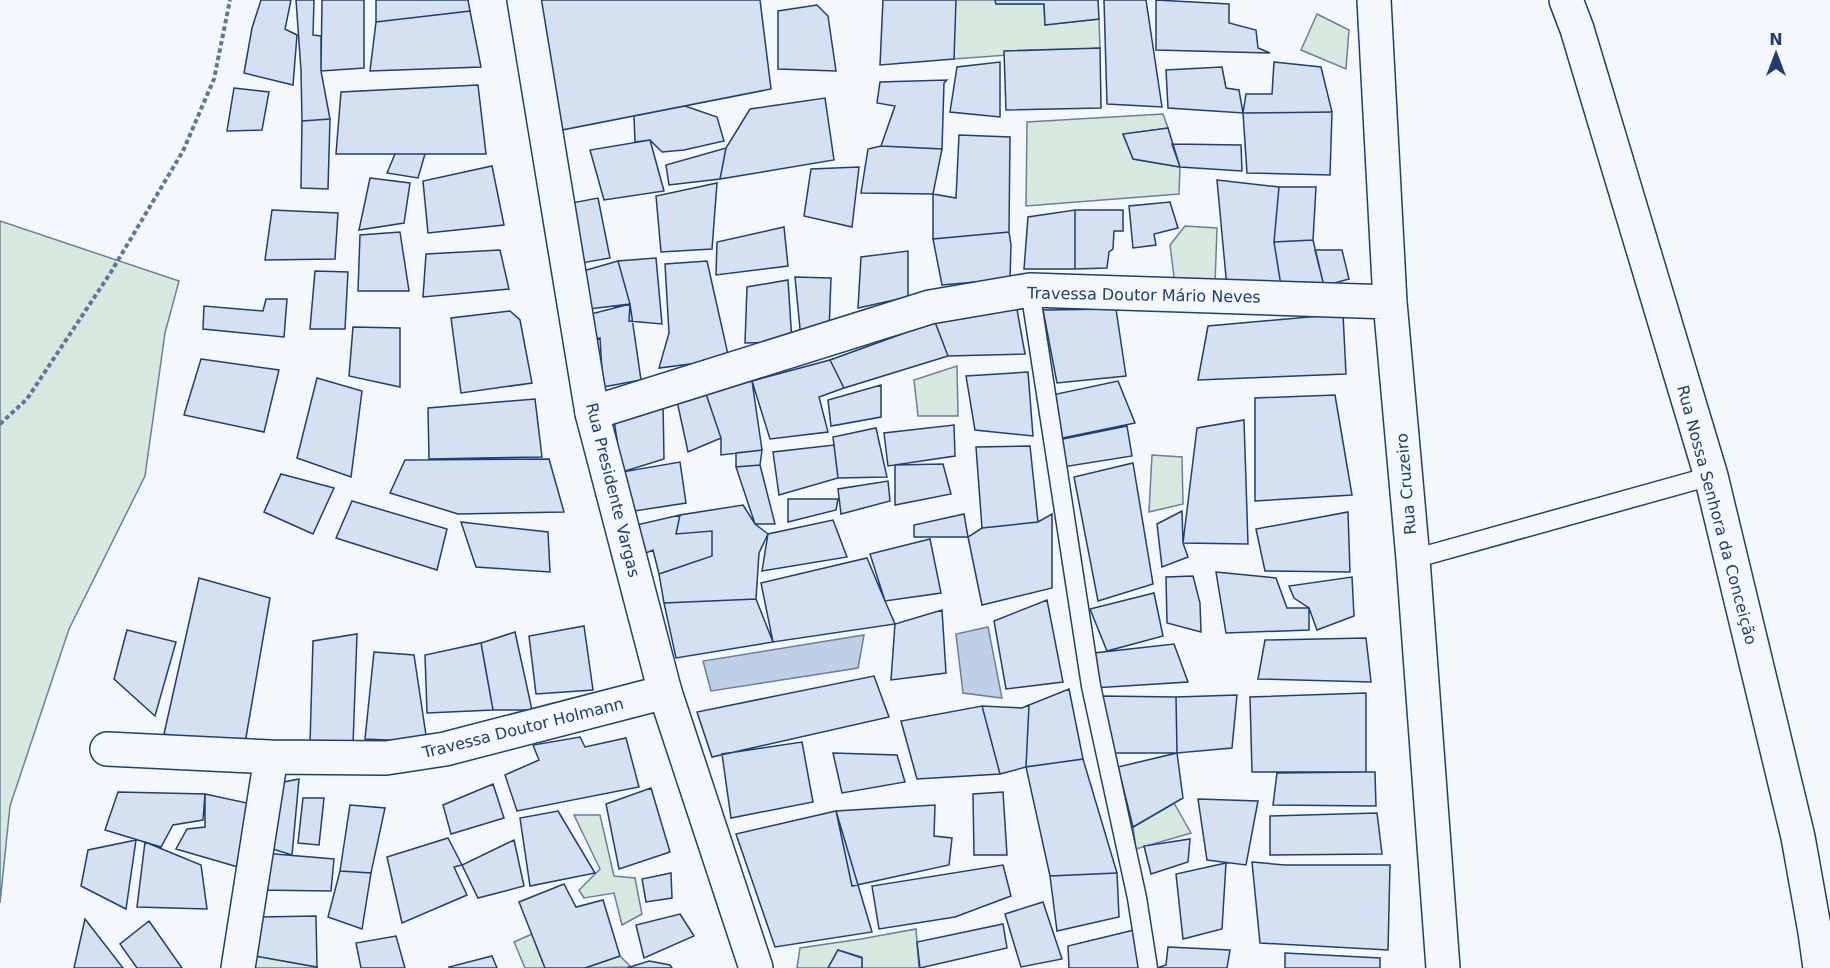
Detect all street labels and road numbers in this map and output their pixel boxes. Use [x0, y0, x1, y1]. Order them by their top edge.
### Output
street label: Travessa Doutor Mário Neves [1026, 283, 1261, 307]
street label: Rua Nossa Senhora da Conceição [1673, 383, 1761, 647]
street label: Rua Presidente Vargas [582, 401, 644, 579]
street label: Rua Cruzeiro [1392, 432, 1420, 536]
street label: Travessa Doutor Holmann [420, 694, 626, 762]

